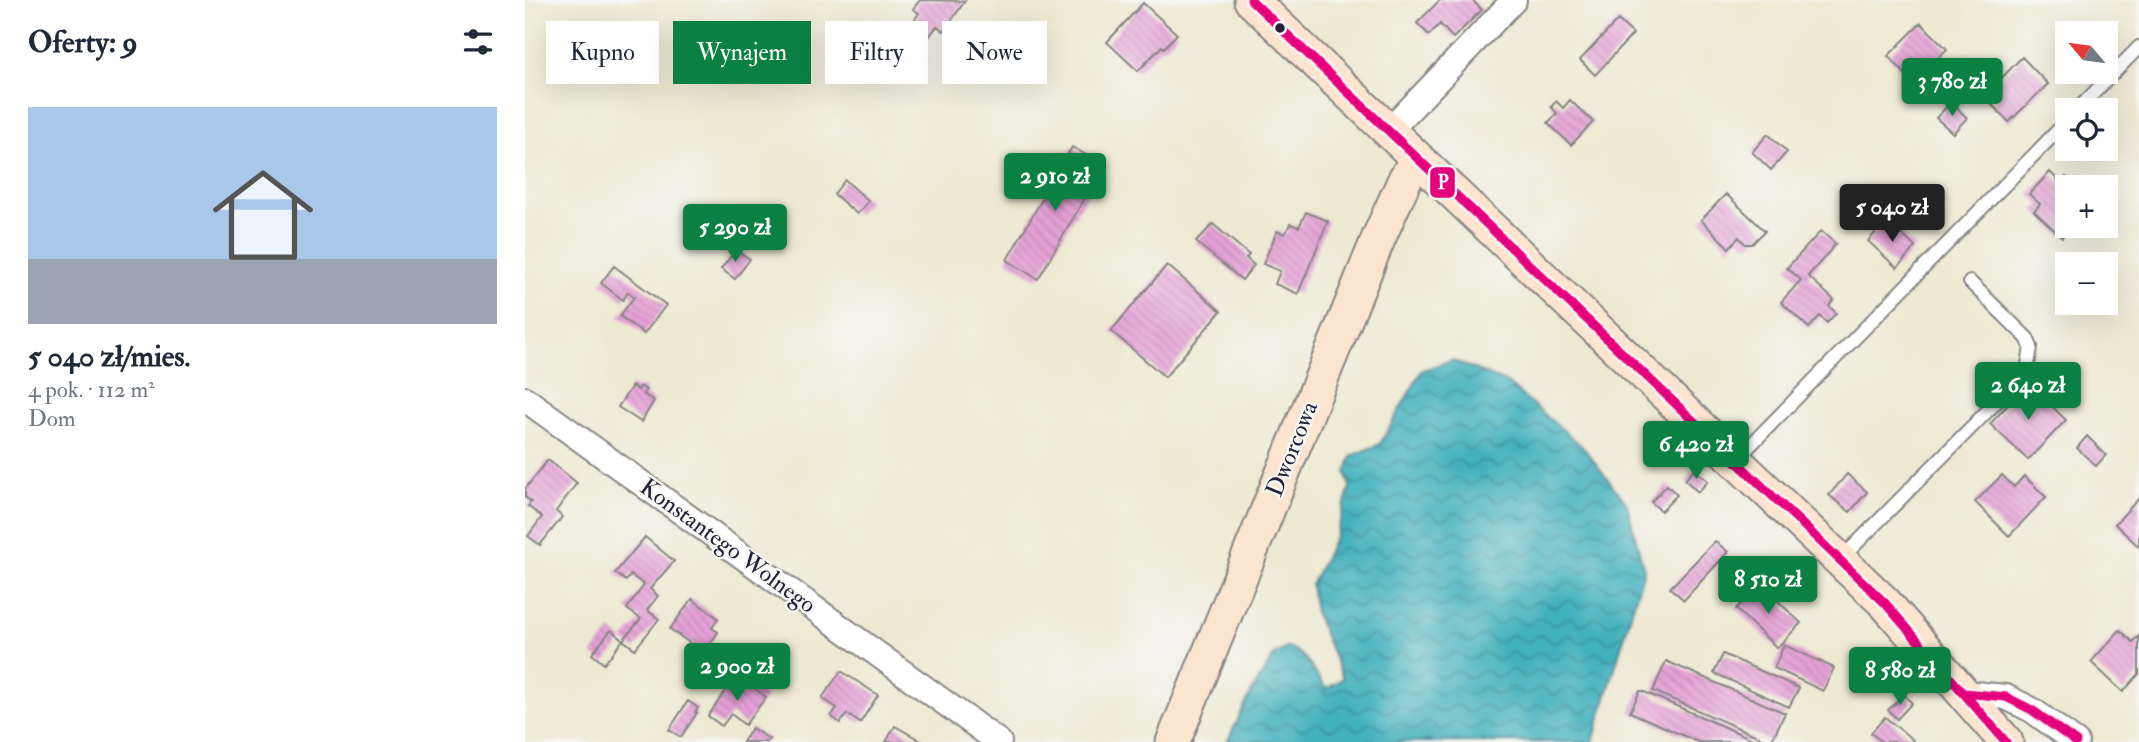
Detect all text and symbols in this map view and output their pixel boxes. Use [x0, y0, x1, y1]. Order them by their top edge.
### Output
chip: Kupno [546, 21, 659, 84]
chip: Wynajem [673, 21, 811, 84]
chip: Filtry [825, 21, 928, 84]
chip: Nowe [942, 21, 1047, 84]
unlabelled marker [1273, 21, 1287, 35]
north arrow [2055, 21, 2117, 84]
map controls [2055, 21, 2118, 315]
icon: filters [459, 23, 497, 61]
text: Oferty: 9 [28, 24, 138, 61]
pin: 3 780 zł [1880, 58, 2024, 118]
text: 3 780 zł [1918, 66, 1986, 95]
button: locate [2055, 98, 2118, 161]
icon: home [200, 152, 326, 278]
pin: 2 910 zł [983, 154, 1127, 213]
text: 2 910 zł [1020, 161, 1090, 190]
line badge: P [1429, 166, 1456, 199]
text: P [1437, 171, 1449, 195]
button: + [2055, 175, 2118, 238]
pin: 5 040 zł [1820, 184, 1964, 244]
text: 5 040 zł [1856, 192, 1928, 221]
pin: 5 290 zł [663, 204, 807, 264]
text: 5 290 zł [699, 212, 771, 241]
button: − [2055, 252, 2118, 315]
text: 5 040 zł/mies. [28, 338, 190, 375]
pin: 2 640 zł [1956, 362, 2100, 422]
text: 2 640 zł [1991, 370, 2065, 399]
text: 4 pok. · 112 m² [28, 375, 155, 404]
street label: Dworcowa [1259, 396, 1326, 501]
text: Dom [28, 404, 76, 433]
pin: 6 420 zł [1624, 421, 1768, 481]
text: 6 420 zł [1659, 429, 1733, 458]
street label: Konstantego Wolnego [634, 472, 822, 620]
pin: 8 510 zł [1696, 556, 1840, 616]
text: 8 510 zł [1734, 564, 1802, 593]
pin: 2 900 zł [665, 644, 809, 703]
pin: 8 580 zł [1828, 648, 1972, 707]
text: 2 900 zł [700, 651, 774, 680]
text: 8 580 zł [1865, 655, 1935, 684]

